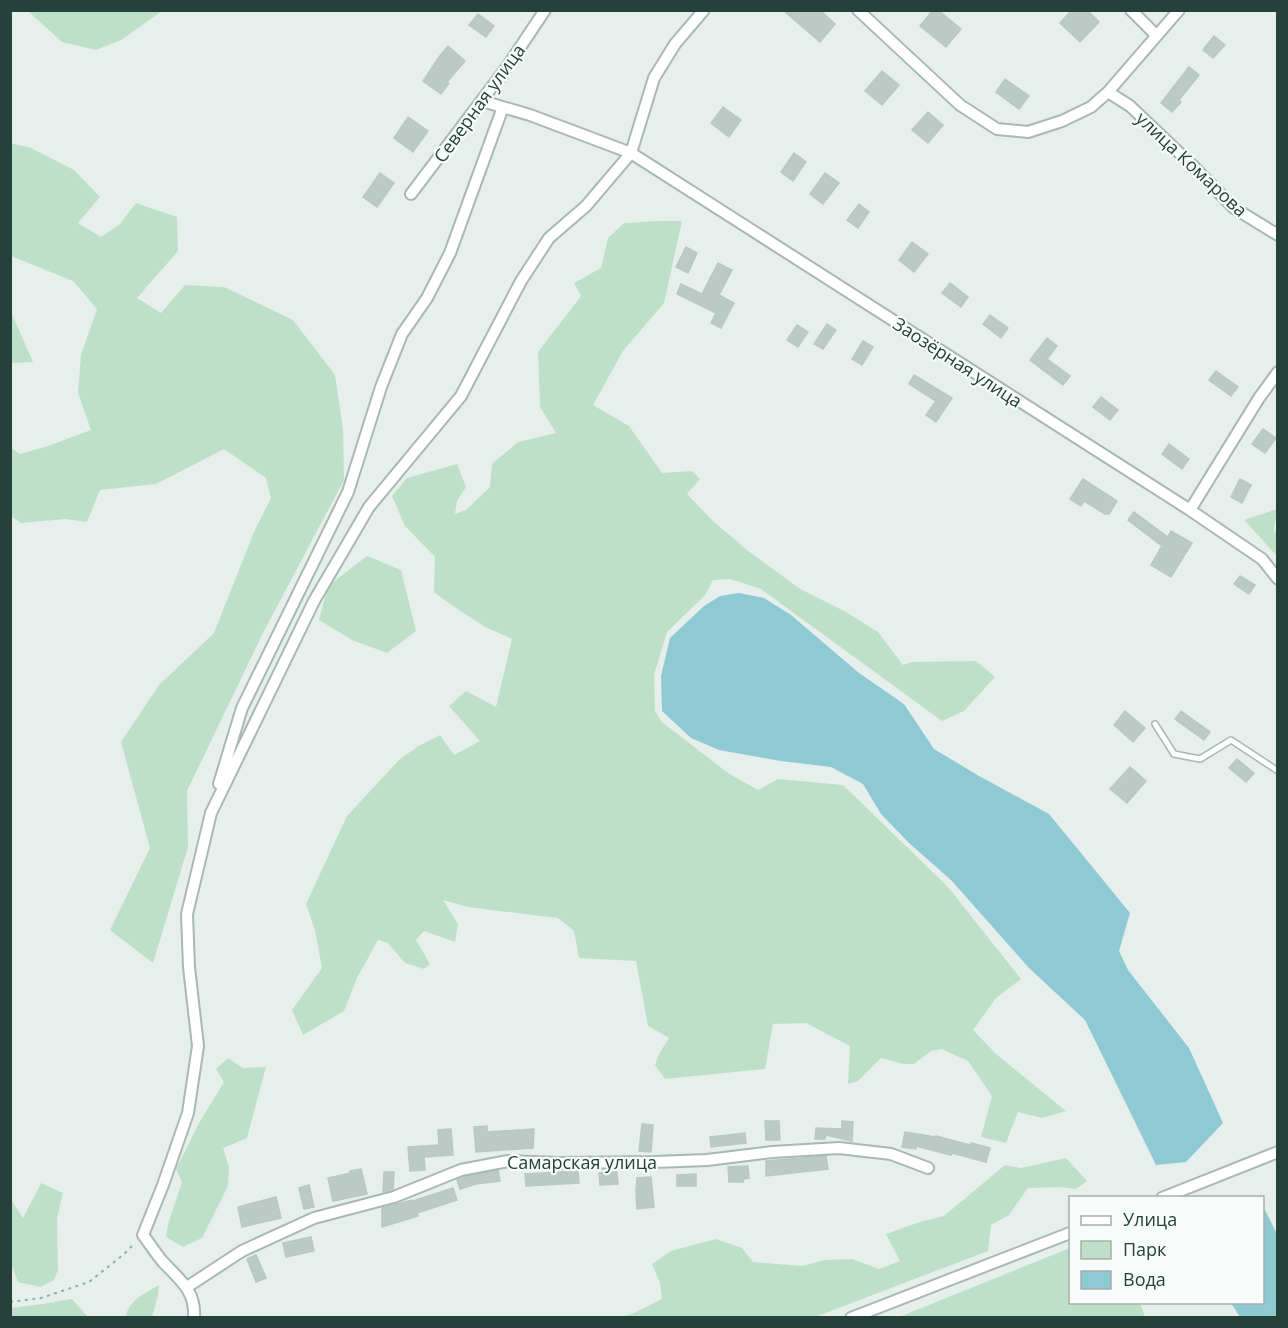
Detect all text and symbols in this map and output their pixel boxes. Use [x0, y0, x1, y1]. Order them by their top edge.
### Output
street label: Северная улица [428, 39, 530, 167]
street label: улица Комарова [1131, 106, 1253, 222]
street label: Заозёрная улица [889, 311, 1027, 413]
street label: Самарская улица [507, 1150, 657, 1174]
legend [1069, 1196, 1264, 1304]
text: Улица [1123, 1207, 1177, 1231]
text: Парк [1123, 1237, 1167, 1261]
text: Вода [1123, 1267, 1166, 1291]

